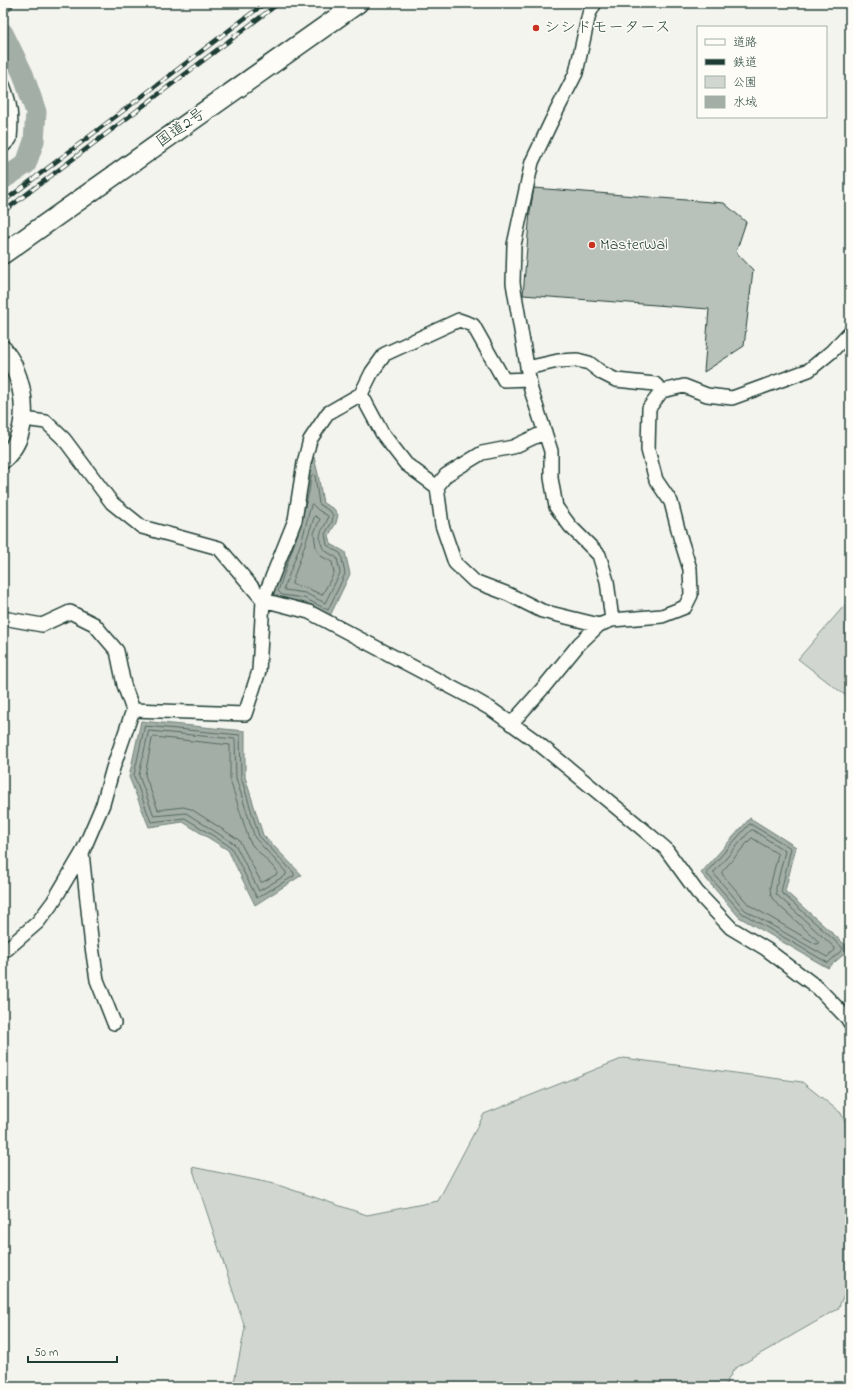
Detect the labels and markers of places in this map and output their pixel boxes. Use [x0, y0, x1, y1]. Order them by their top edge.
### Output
place label: シシドモータース [544, 16, 671, 40]
marker: シシドモータース [531, 23, 541, 33]
place label: MasterWal [600, 233, 668, 257]
marker: MasterWal [587, 240, 597, 250]

